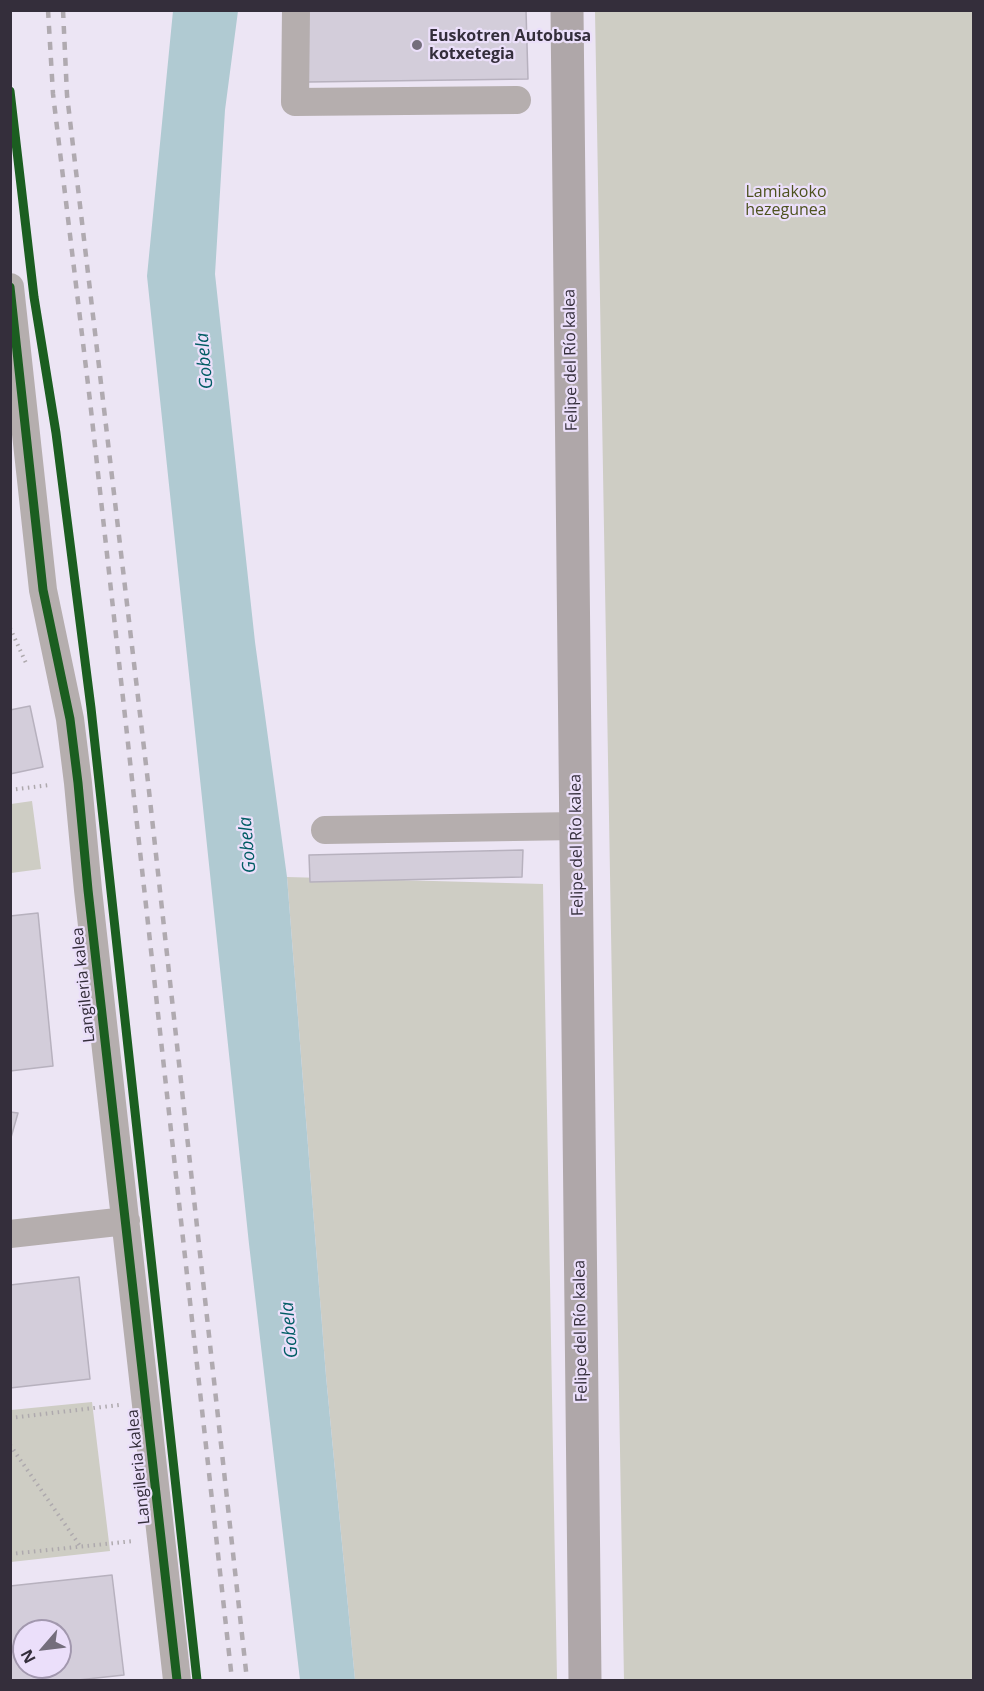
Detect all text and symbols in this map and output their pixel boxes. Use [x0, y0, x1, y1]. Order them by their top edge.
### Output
place label: Euskotren Autobusa kotxetegia [429, 26, 591, 64]
marker: Euskotren Autobusa kotxetegia [410, 38, 424, 52]
park label: Lamiakoko hezegunea [745, 182, 827, 220]
street label: Felipe del Río kalea [560, 289, 582, 431]
water label: Gobela [192, 332, 218, 390]
street label: Felipe del Río kalea [566, 774, 588, 916]
water label: Gobela [235, 816, 261, 874]
street label: Langileria kalea [68, 926, 100, 1044]
street label: Felipe del Río kalea [570, 1260, 592, 1402]
water label: Gobela [277, 1301, 303, 1359]
street label: Langileria kalea [123, 1408, 155, 1526]
north arrow [12, 1619, 72, 1679]
text: N [15, 1646, 41, 1667]

